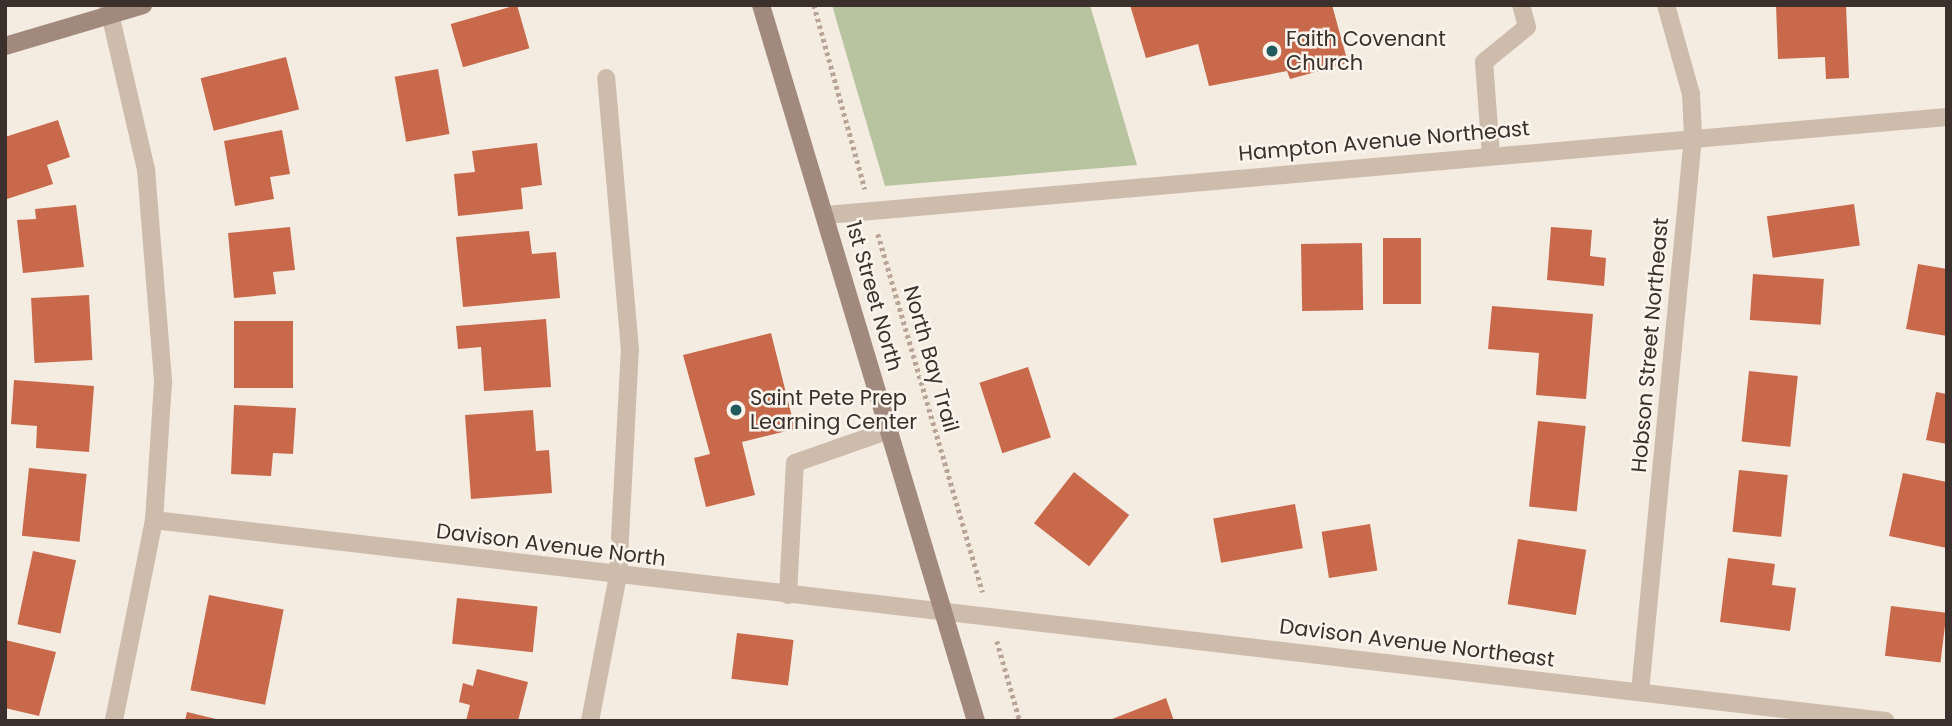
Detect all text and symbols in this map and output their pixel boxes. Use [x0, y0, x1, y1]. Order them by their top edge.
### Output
place label: Faith Covenant Church [1286, 26, 1446, 76]
marker: Faith Covenant Church [1264, 43, 1280, 59]
street label: Hampton Avenue Northeast [1237, 116, 1531, 166]
street label: Hobson Street Northeast [1626, 217, 1674, 473]
street label: 1st Street North [841, 218, 907, 374]
street label: North Bay Trail [898, 283, 964, 435]
place label: Saint Pete Prep Learning Center [750, 385, 917, 435]
marker: Saint Pete Prep Learning Center [728, 402, 744, 418]
street label: Davison Avenue North [435, 518, 667, 572]
street label: Davison Avenue Northeast [1278, 614, 1556, 672]

